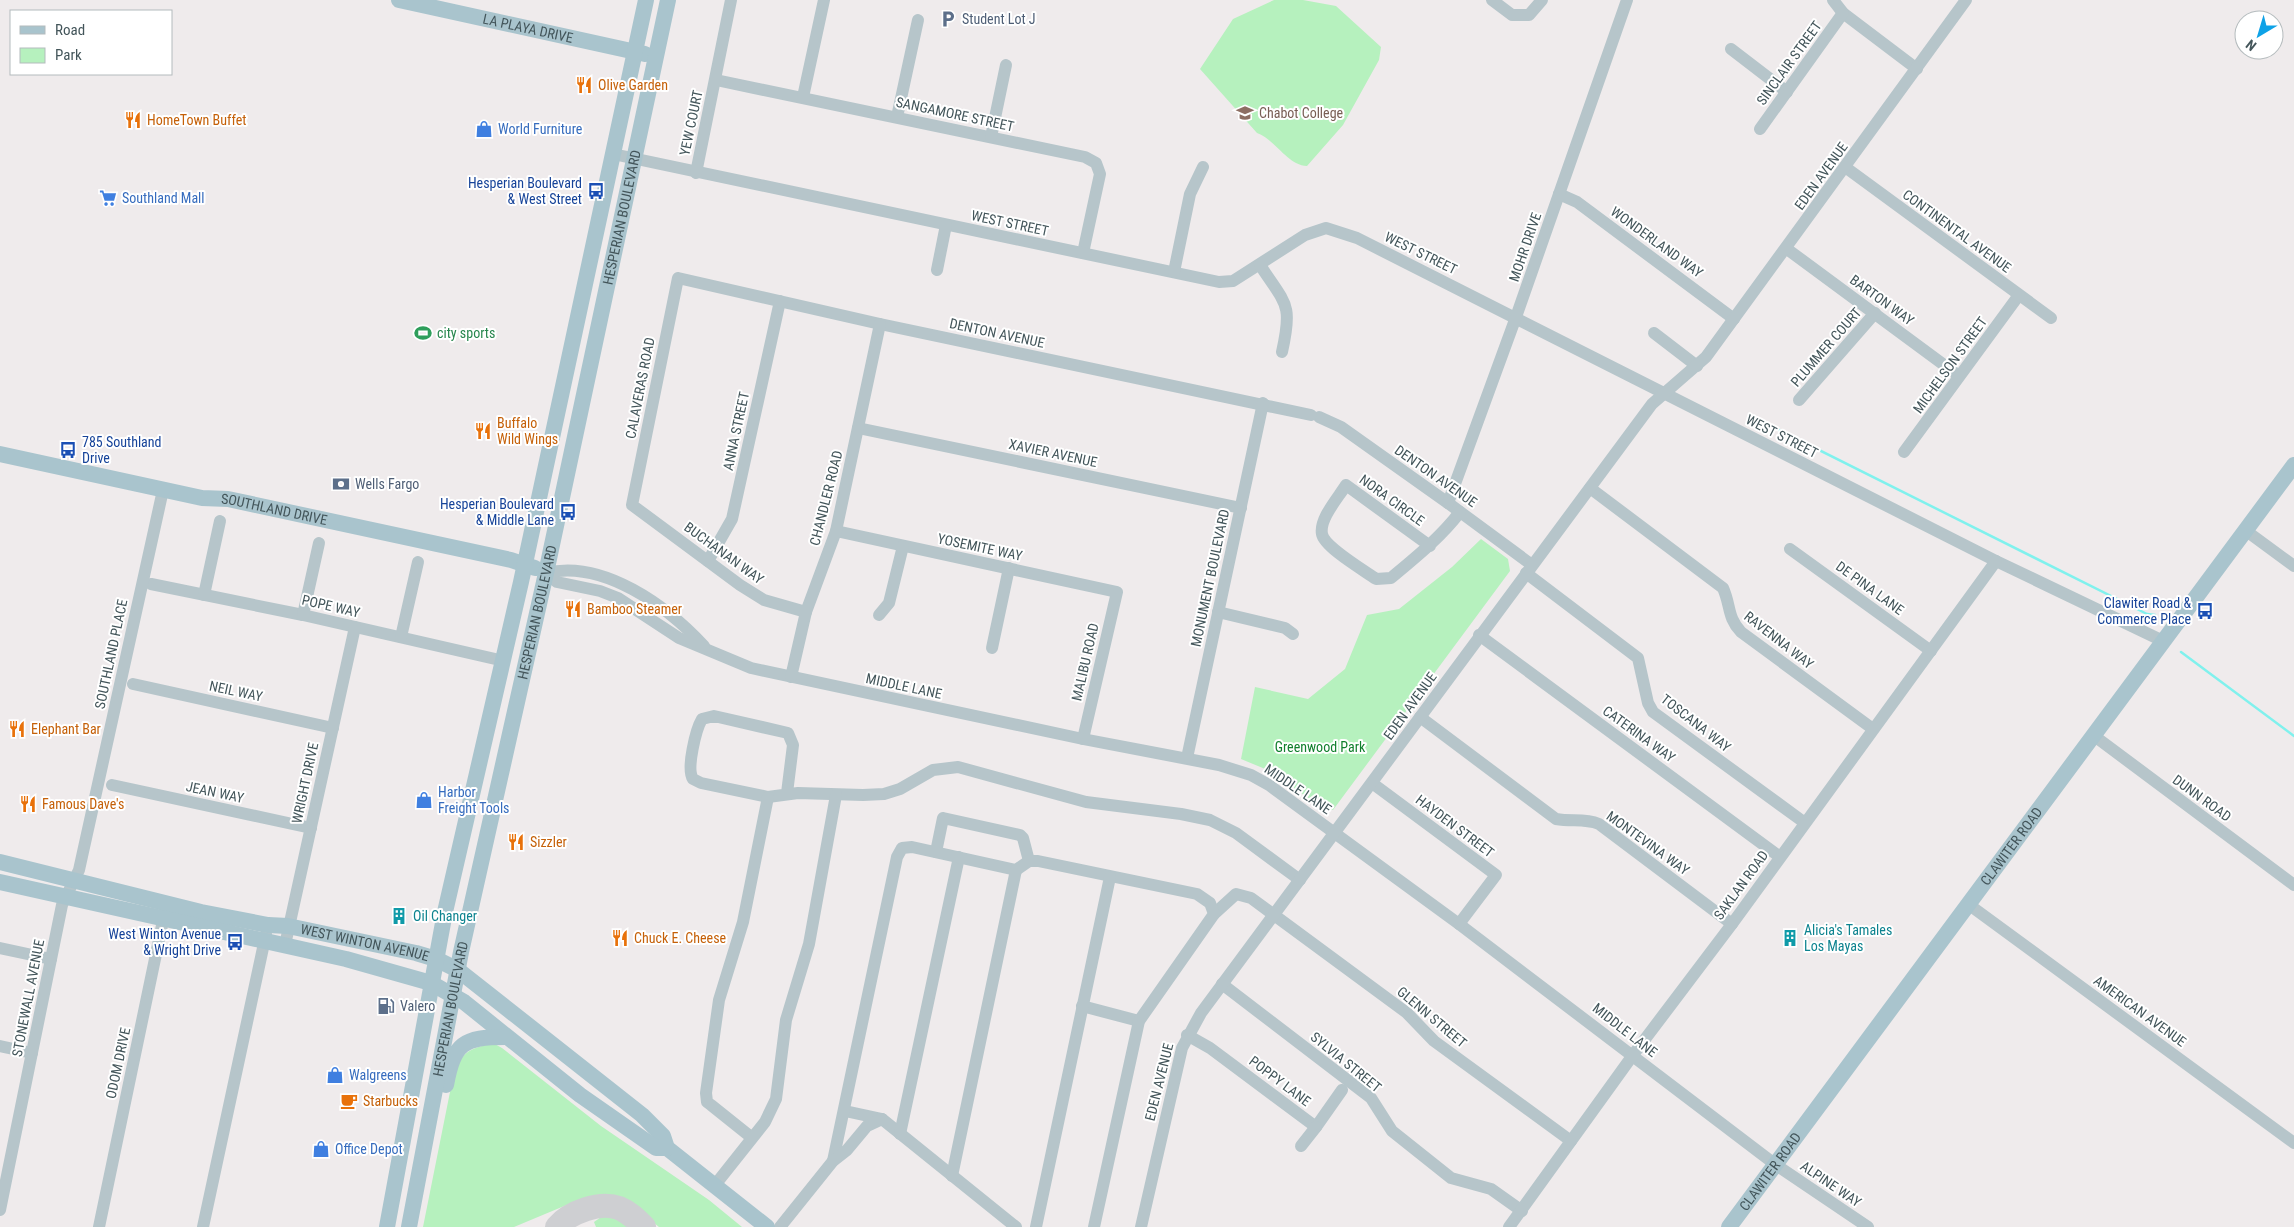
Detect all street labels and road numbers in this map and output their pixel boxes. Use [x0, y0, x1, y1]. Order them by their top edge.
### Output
street label: LA PLAYA DRIVE [481, 11, 575, 46]
street label: SINCLAIR STREET [1753, 18, 1825, 108]
street label: YEW COURT [676, 89, 706, 157]
street label: SANGAMORE STREET [895, 94, 1015, 134]
street label: EDEN AVENUE [1791, 139, 1851, 213]
street label: HESPERIAN BOULEVARD [600, 149, 644, 286]
street label: CONTINENTAL AVENUE [1900, 186, 2014, 276]
street label: WONDERLAND WAY [1608, 203, 1707, 281]
street label: WEST STREET [970, 207, 1050, 239]
street label: MOHR DRIVE [1506, 210, 1544, 284]
street label: WEST STREET [1382, 229, 1460, 277]
street label: BARTON WAY [1847, 271, 1918, 329]
street label: PLUMMER COURT [1787, 304, 1865, 390]
street label: MICHELSON STREET [1910, 314, 1990, 416]
street label: DENTON AVENUE [948, 315, 1046, 351]
street label: CALAVERAS ROAD [622, 336, 658, 440]
street label: ANNA STREET [720, 390, 752, 472]
street label: WEST STREET [1743, 411, 1821, 461]
street label: XAVIER AVENUE [1007, 436, 1099, 470]
street label: DENTON AVENUE [1392, 442, 1480, 510]
street label: CHANDLER ROAD [806, 449, 846, 547]
street label: NORA CIRCLE [1356, 471, 1428, 529]
street label: SOUTHLAND DRIVE [221, 491, 329, 528]
street label: MONUMENT BOULEVARD [1188, 508, 1232, 648]
street label: BUCHANAN WAY [681, 519, 767, 588]
street label: YOSEMITE WAY [936, 530, 1024, 564]
street label: HESPERIAN BOULEVARD [514, 544, 560, 681]
street label: DE PINA LANE [1833, 558, 1907, 618]
street label: POPE WAY [300, 592, 362, 621]
street label: SOUTHLAND PLACE [92, 598, 130, 710]
street label: RAVENNA WAY [1741, 608, 1817, 672]
street label: MALIBU ROAD [1068, 622, 1102, 702]
street label: EDEN AVENUE [1380, 669, 1440, 743]
street label: MIDDLE LANE [864, 670, 944, 702]
street label: NEIL WAY [208, 678, 265, 705]
street label: TOSCANA WAY [1658, 691, 1735, 756]
street label: CATERINA WAY [1600, 702, 1679, 766]
street label: WRIGHT DRIVE [289, 741, 321, 825]
street label: MIDDLE LANE [1261, 761, 1335, 817]
street label: DUNN ROAD [2170, 771, 2234, 825]
street label: JEAN WAY [185, 778, 246, 806]
street label: HAYDEN STREET [1413, 791, 1497, 861]
street label: CLAWITER ROAD [1977, 804, 2045, 888]
street label: MONTEVINA WAY [1604, 808, 1693, 879]
street label: SAKLAN ROAD [1711, 847, 1771, 923]
street label: WEST WINTON AVENUE [299, 921, 431, 964]
street label: STONEWALL AVENUE [9, 938, 47, 1058]
street label: HESPERIAN BOULEVARD [430, 940, 471, 1078]
street label: AMERICAN AVENUE [2091, 972, 2189, 1050]
street label: GLENN STREET [1394, 983, 1470, 1051]
street label: MIDDLE LANE [1590, 1000, 1660, 1060]
street label: ODOM DRIVE [103, 1026, 133, 1100]
street label: SYLVIA STREET [1307, 1029, 1385, 1095]
street label: EDEN AVENUE [1142, 1041, 1176, 1123]
street label: POPPY LANE [1246, 1053, 1314, 1109]
street label: CLAWITER ROAD [1736, 1129, 1804, 1214]
street label: ALPINE WAY [1798, 1158, 1865, 1211]

